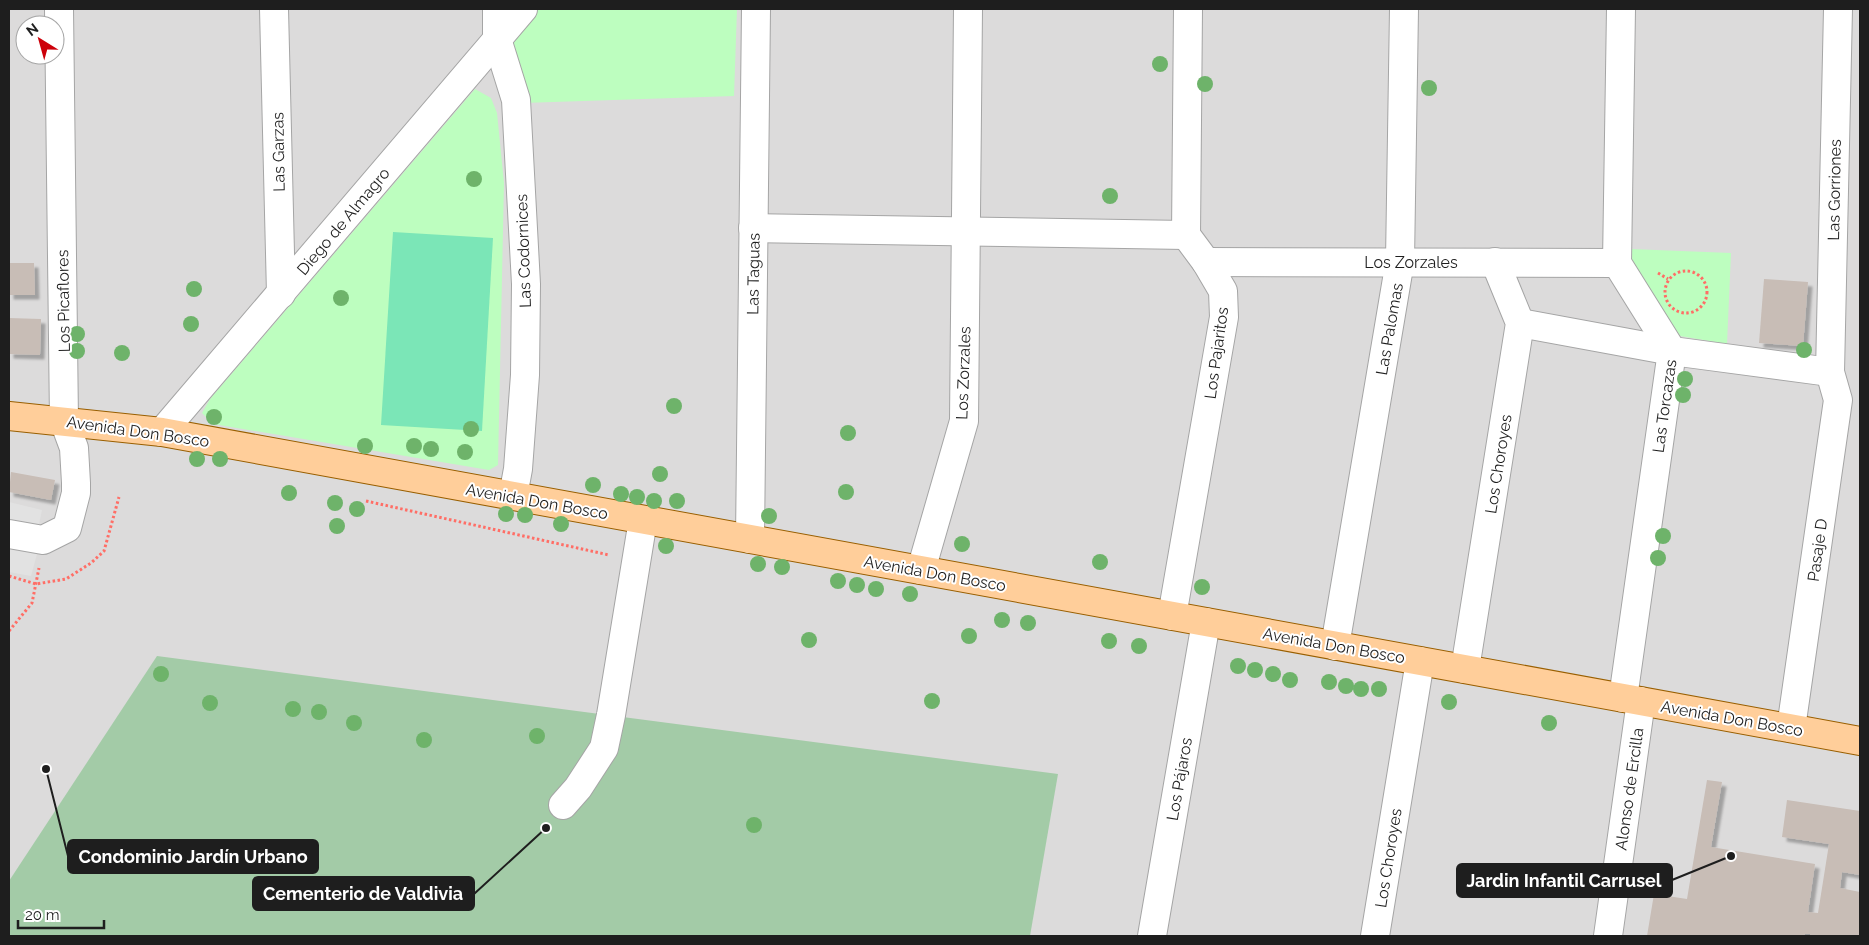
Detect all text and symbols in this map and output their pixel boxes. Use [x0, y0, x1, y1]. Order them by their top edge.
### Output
north arrow [15, 15, 65, 65]
text: N [23, 20, 41, 39]
street label: Las Garzas [268, 112, 289, 192]
street label: Las Gorriones [1824, 139, 1845, 241]
street label: Diego de Almagro [293, 164, 394, 279]
street label: Las Codornices [512, 193, 535, 308]
street label: Las Taguas [743, 233, 764, 315]
street label: Los Picaflores [53, 249, 74, 352]
street label: Los Zorzales [1364, 253, 1458, 272]
street label: Las Palomas [1372, 281, 1407, 377]
street label: Los Pajaritos [1201, 305, 1232, 400]
street label: Los Zorzales [952, 326, 975, 420]
street label: Las Torcazas [1649, 358, 1680, 454]
street label: Avenida Don Bosco [65, 412, 211, 451]
street label: Los Choroyes [1481, 413, 1516, 515]
street label: Avenida Don Bosco [464, 480, 609, 523]
street label: Pasaje D [1804, 517, 1831, 583]
street label: Avenida Don Bosco [862, 552, 1007, 595]
street label: Avenida Don Bosco [1261, 624, 1406, 667]
street label: Avenida Don Bosco [1659, 697, 1804, 740]
street label: Alonso de Ercilla [1611, 727, 1647, 852]
street label: Los Pájaros [1163, 736, 1196, 822]
street label: Los Choroyes [1371, 807, 1406, 909]
callout: Condominio Jardín Urbano [68, 840, 318, 873]
text: Condominio Jardín Urbano [78, 846, 308, 867]
callout: Jardin Infantil Carrusel [1457, 864, 1672, 897]
text: Jardin Infantil Carrusel [1466, 870, 1662, 891]
callout: Cementerio de Valdivia [253, 877, 474, 910]
text: Cementerio de Valdivia [263, 883, 463, 904]
scale bar [18, 898, 104, 930]
text: 20 m [25, 906, 60, 924]

